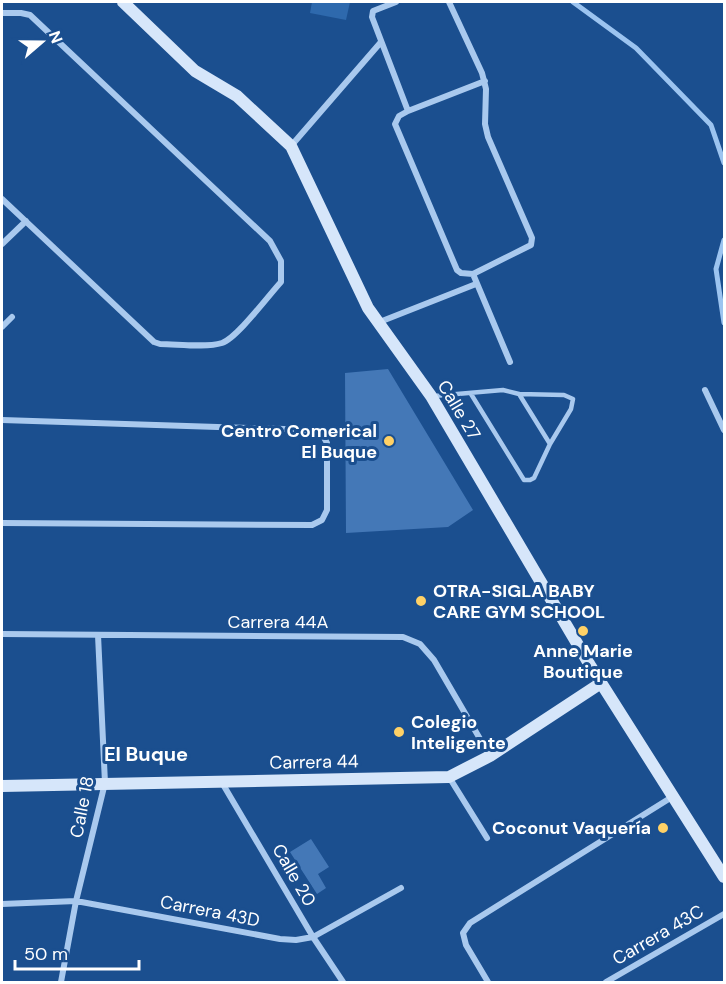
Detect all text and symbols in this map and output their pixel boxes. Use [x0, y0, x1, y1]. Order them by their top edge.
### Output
north arrow [12, 12, 72, 72]
text: N [44, 28, 67, 46]
street label: Calle 27 [432, 376, 486, 444]
place label: Centro Comerical El Buque [221, 419, 377, 464]
marker: Centro Comerical El Buque [382, 434, 396, 448]
place label: OTRA-SIGLA BABY CARE GYM SCHOOL [433, 579, 605, 624]
marker: OTRA-SIGLA BABY CARE GYM SCHOOL [414, 594, 428, 608]
street label: Carrera 44A [228, 610, 329, 634]
marker: Anne Marie Boutique [576, 624, 590, 638]
place label: Anne Marie Boutique [533, 639, 633, 684]
place label: Colegio Inteligente [411, 710, 506, 755]
marker: Colegio Inteligente [392, 725, 406, 739]
district label: El Buque [104, 741, 188, 767]
street label: Carrera 44 [269, 749, 359, 775]
street label: Calle 18 [64, 774, 100, 840]
place label: Coconut Vaquería [492, 816, 651, 840]
marker: Coconut Vaquería [656, 821, 670, 835]
street label: Calle 20 [267, 839, 321, 911]
street label: Carrera 43D [158, 890, 262, 932]
street label: Carrera 43C [608, 899, 708, 971]
scale bar [15, 933, 140, 971]
text: 50 m [24, 942, 68, 966]

